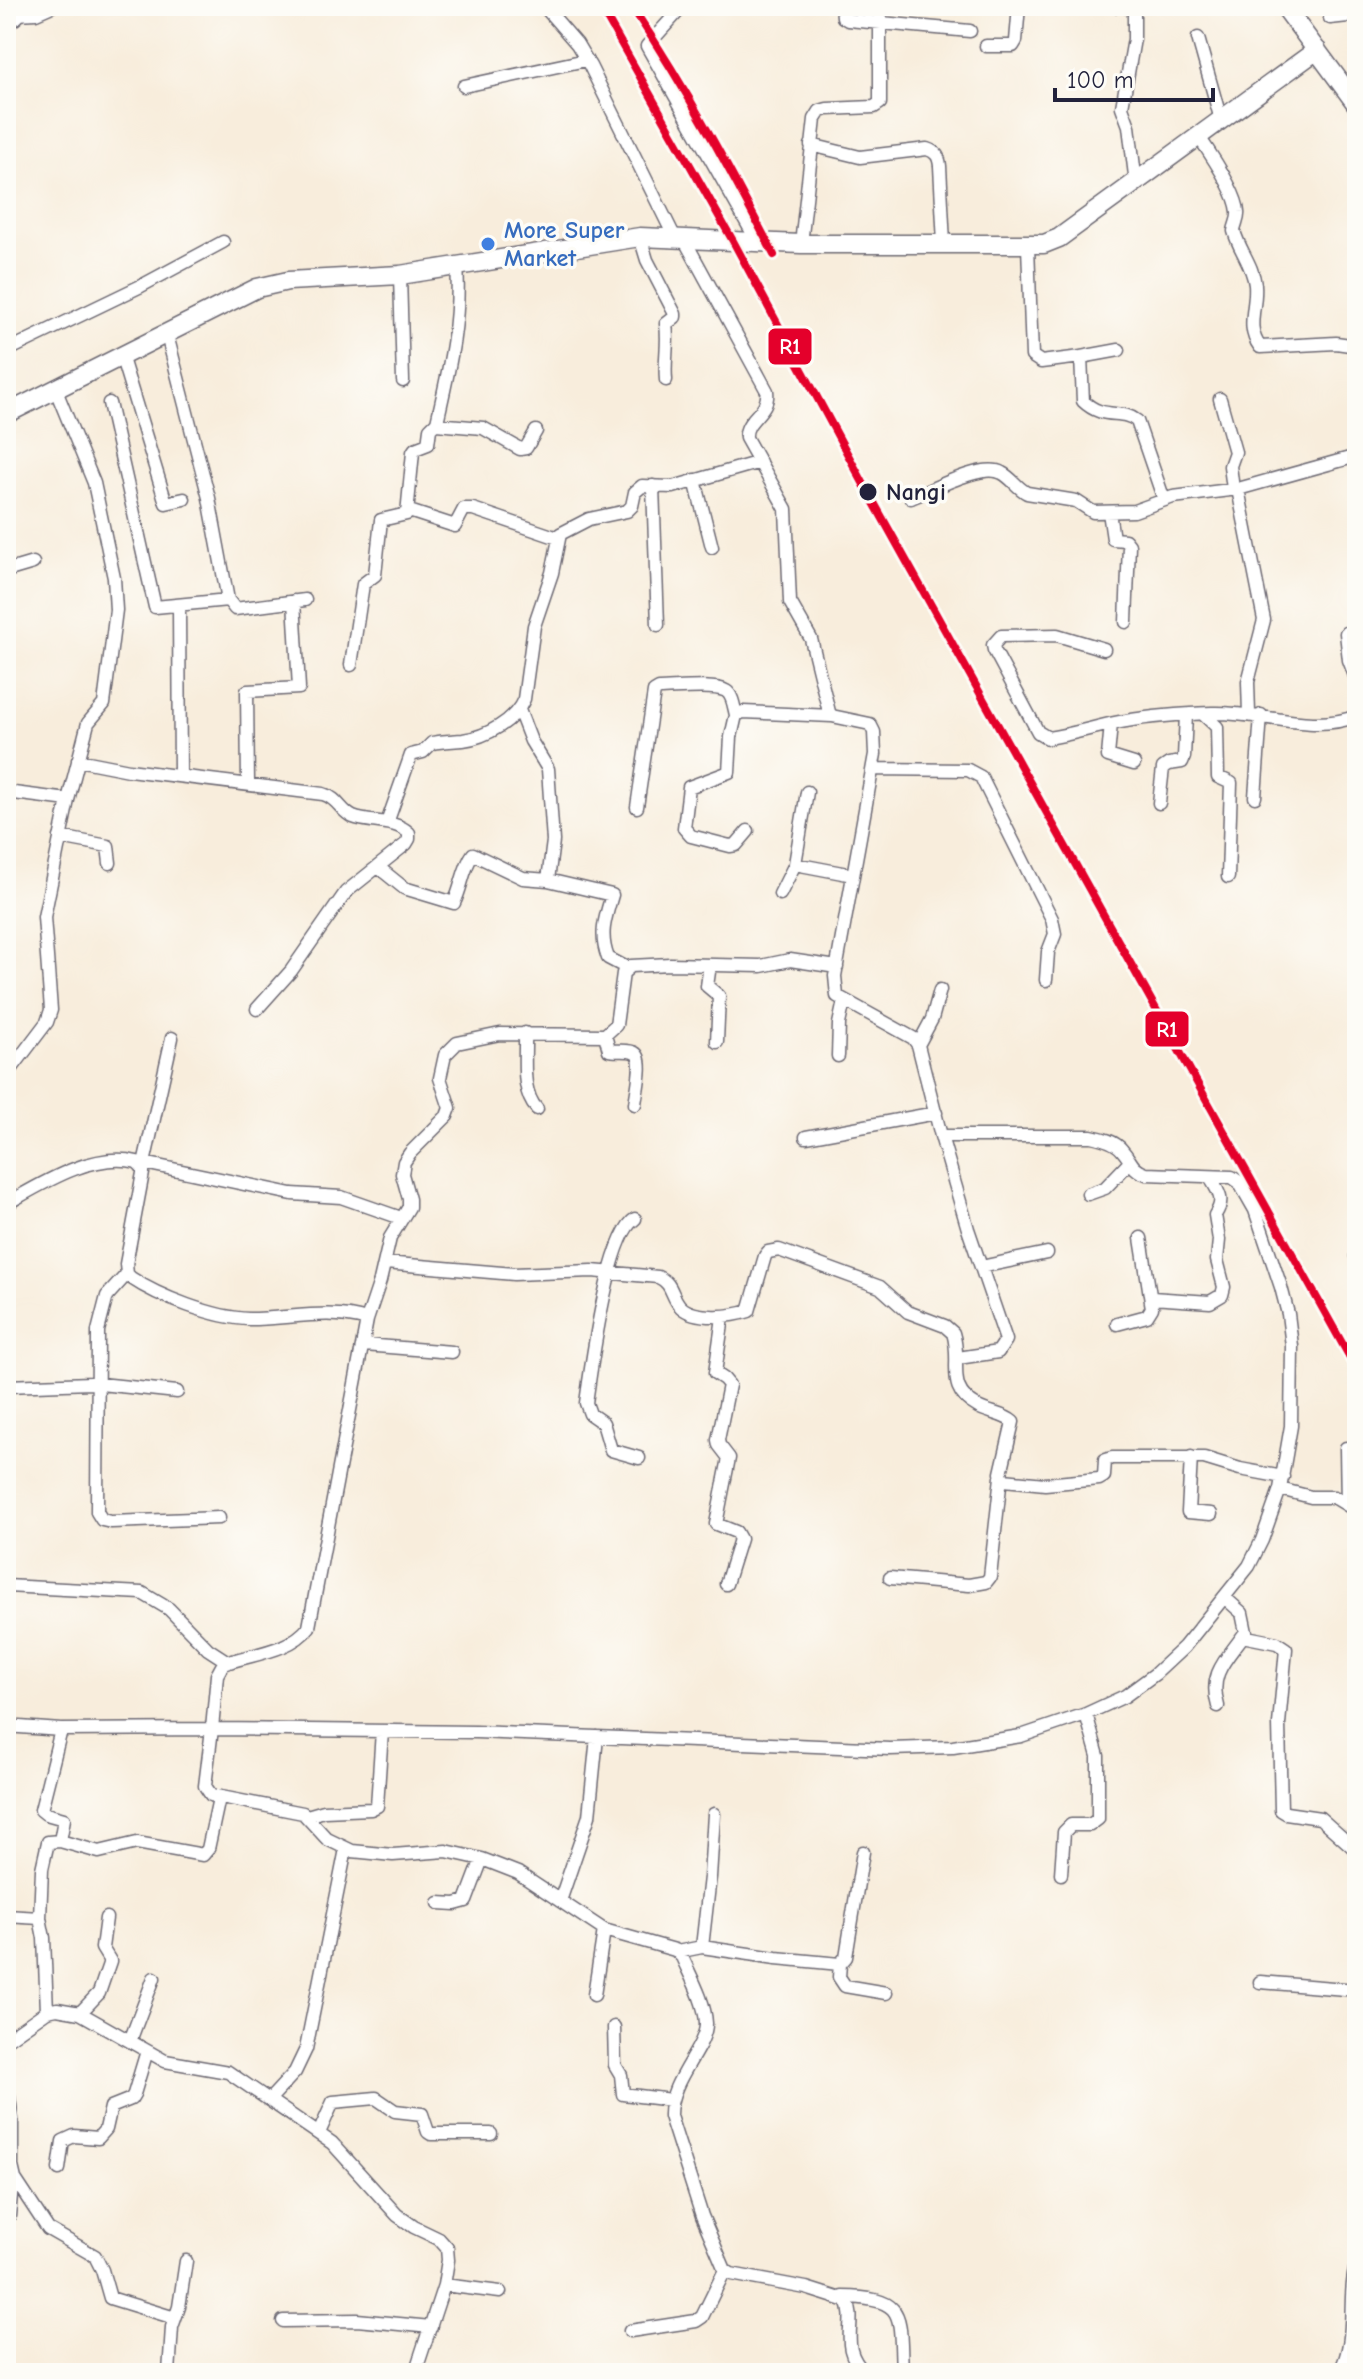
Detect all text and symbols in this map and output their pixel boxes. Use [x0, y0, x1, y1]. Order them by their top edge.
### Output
scale bar [1055, 52, 1213, 102]
text: 100 m [1067, 66, 1134, 94]
place label: More Super Market [504, 216, 625, 272]
marker: More Super Market [479, 235, 497, 253]
line badge: R1 [767, 327, 813, 366]
text: R1 [779, 334, 801, 360]
place label: Nangi [886, 478, 946, 506]
marker: Nangi [857, 481, 879, 503]
line badge: R1 [1144, 1010, 1190, 1048]
text: R1 [1156, 1017, 1178, 1043]

